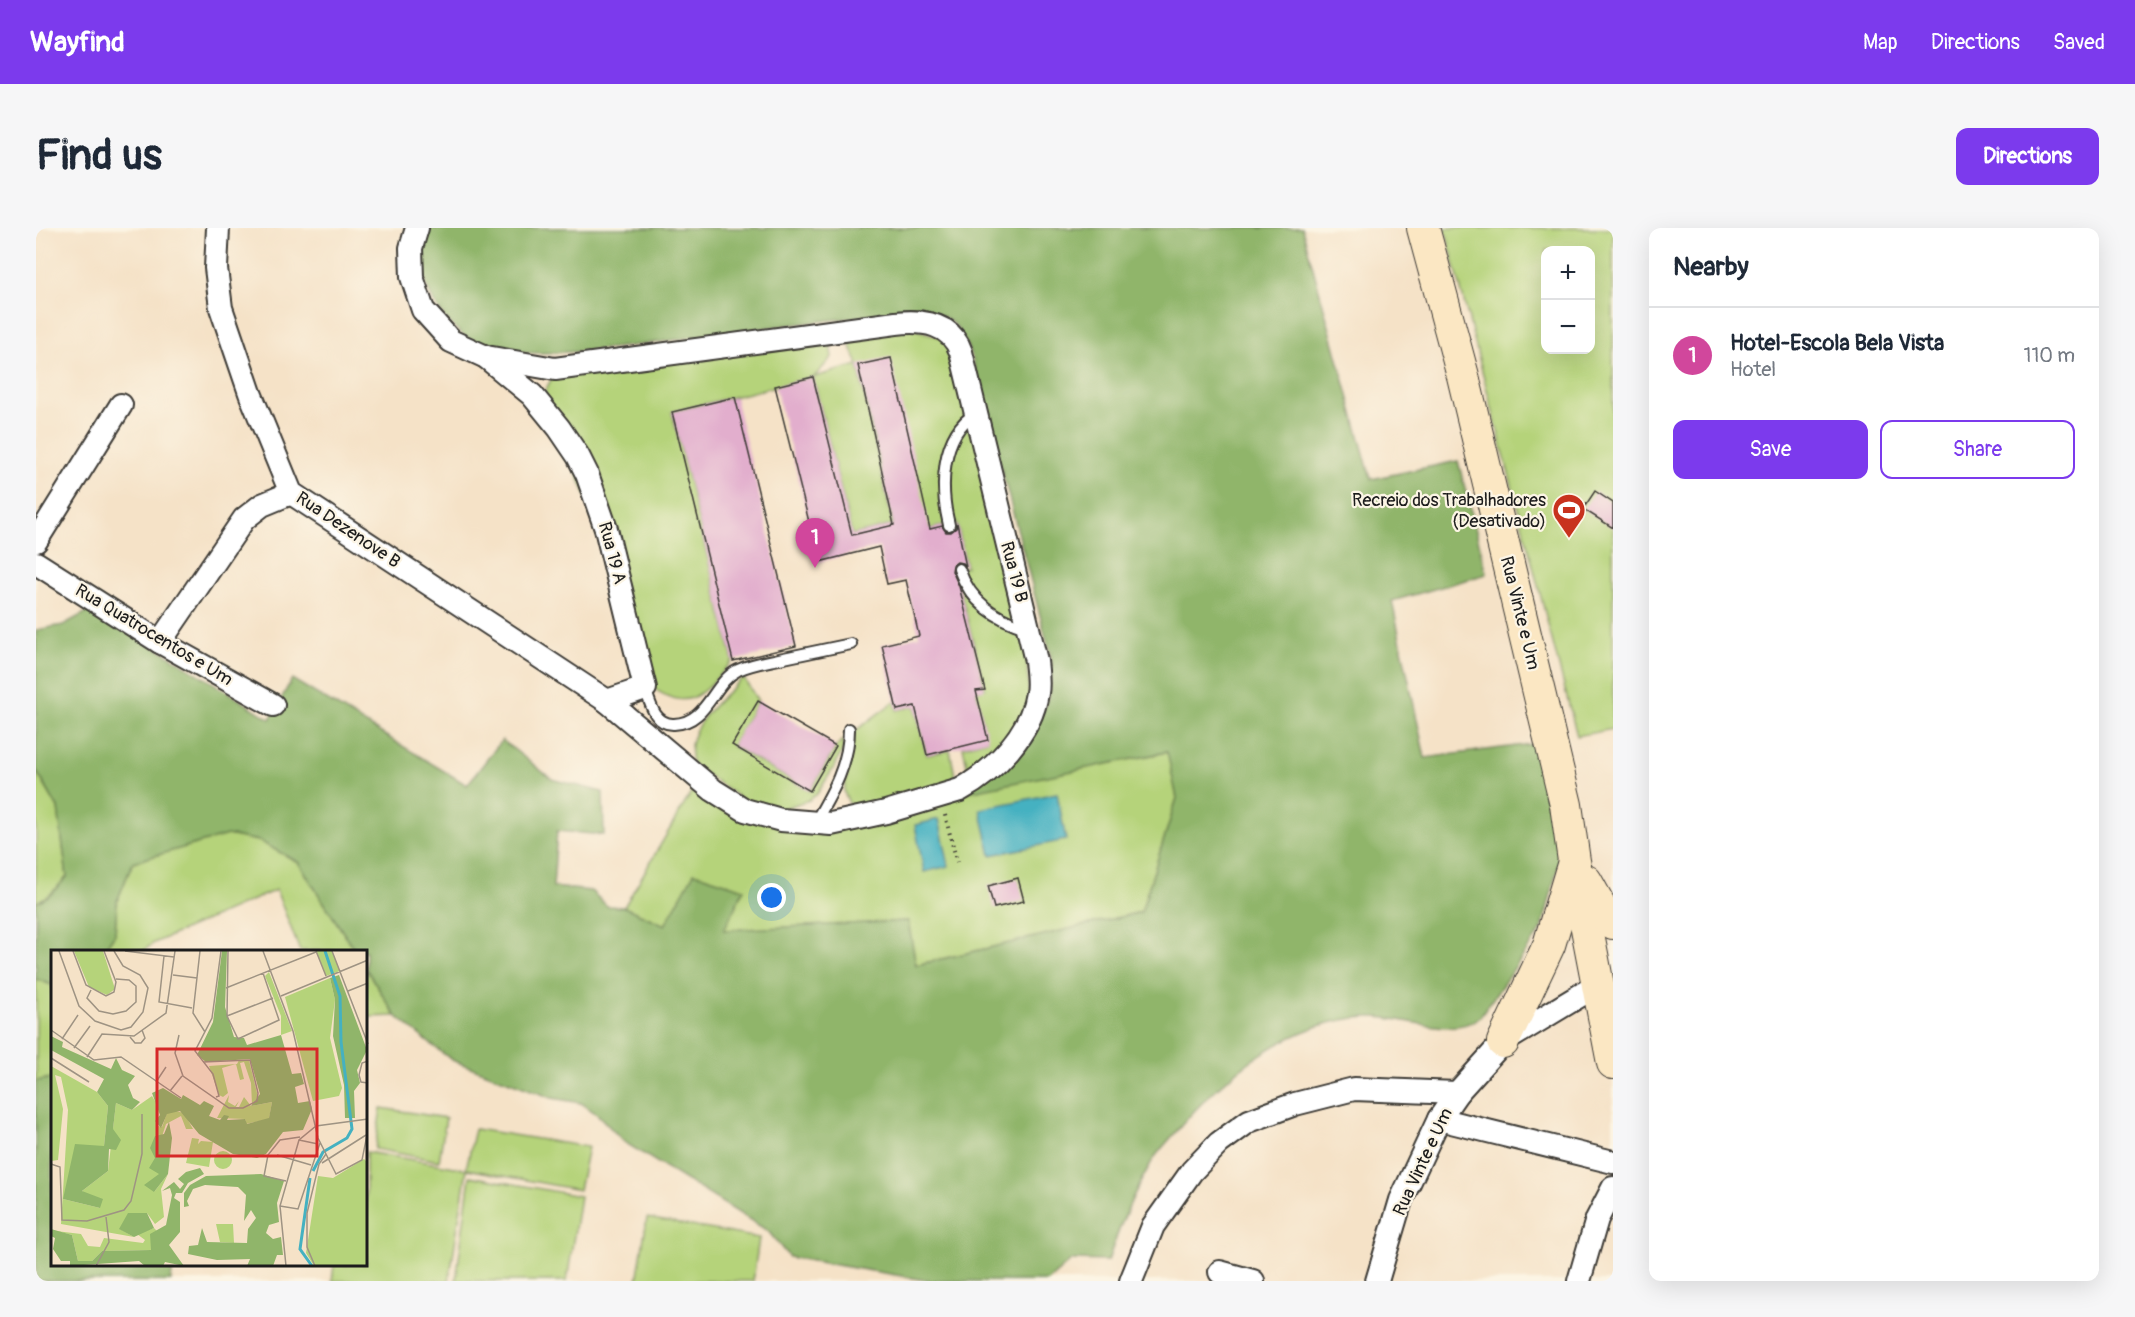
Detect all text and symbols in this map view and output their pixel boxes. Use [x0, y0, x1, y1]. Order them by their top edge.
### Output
text: Wayfind [30, 25, 125, 60]
text: Map [1863, 29, 1898, 56]
text: Directions [1931, 29, 2020, 56]
text: Saved [2053, 29, 2105, 56]
button: Directions [1956, 128, 2099, 185]
text: Find us [36, 130, 162, 182]
map controls [1541, 246, 1595, 354]
button: + [1541, 246, 1595, 300]
text: Nearby [1673, 251, 1749, 283]
button: − [1541, 300, 1595, 354]
text: Hotel-Escola Bela Vista [1730, 329, 1944, 357]
text: 1 [1689, 343, 1696, 368]
text: 110 m [2024, 343, 2075, 368]
text: Hotel [1730, 357, 1776, 382]
button: Save [1673, 420, 1868, 479]
button: Share [1880, 420, 2075, 479]
street label: Rua Dezenove B [291, 487, 405, 573]
place label: Recreio dos Trabalhadores (Desativado) [1352, 489, 1546, 533]
sports icon: Recreio dos Trabalhadores (Desativado) [1551, 492, 1587, 539]
pin: 1 [796, 518, 834, 568]
street label: Rua 19 A [593, 519, 631, 587]
street label: Rua 19 B [995, 539, 1033, 605]
street label: Rua Vinte e Um [1495, 554, 1545, 672]
street label: Rua Quatrocentos e Um [71, 579, 237, 691]
your location [757, 883, 786, 912]
inset map [51, 950, 368, 1266]
street label: Rua Vinte e Um [1388, 1104, 1458, 1220]

